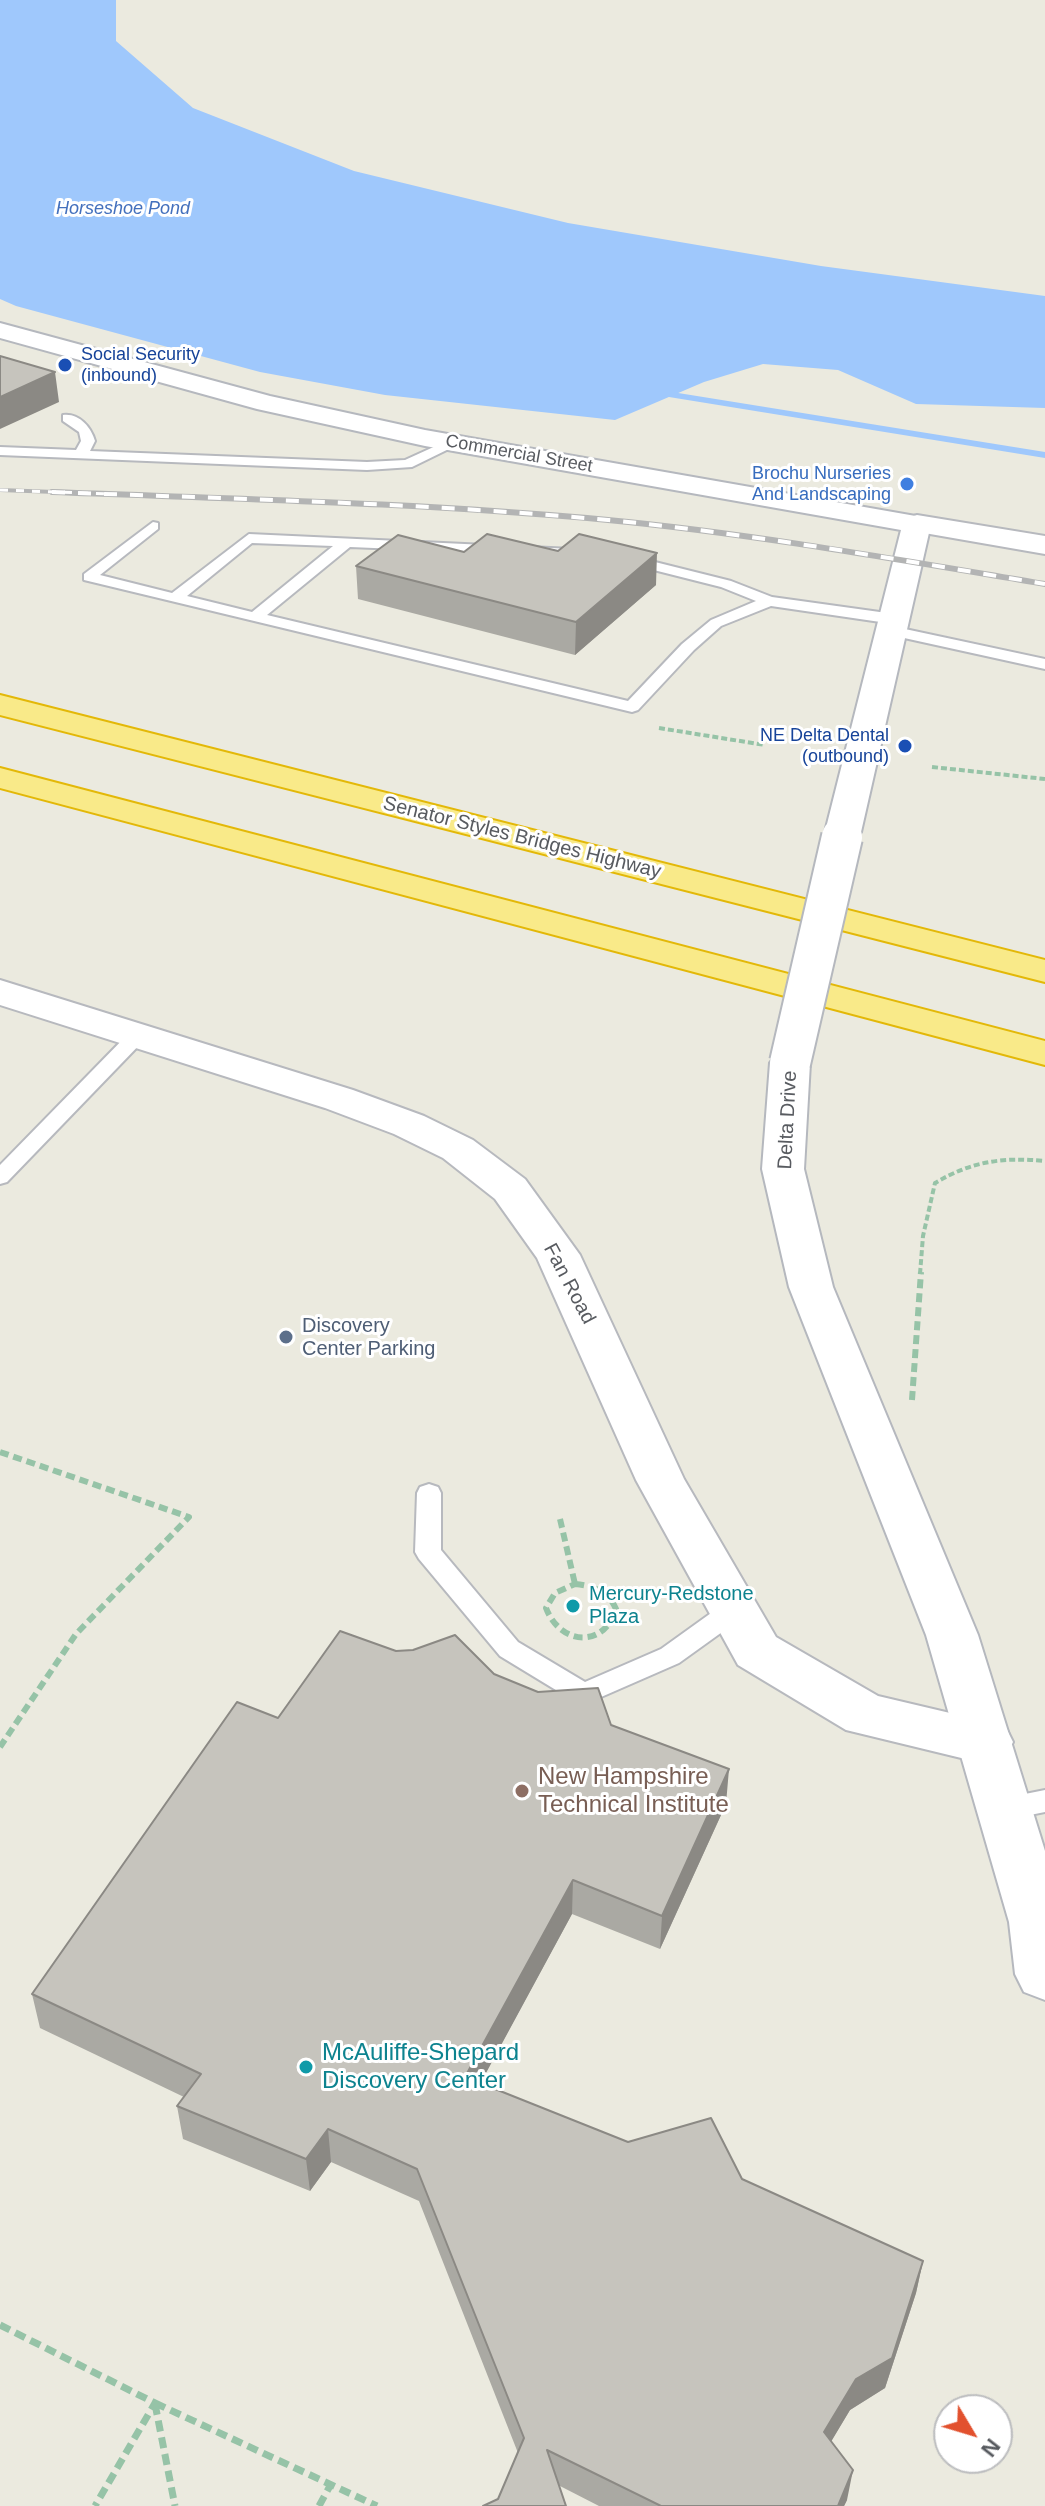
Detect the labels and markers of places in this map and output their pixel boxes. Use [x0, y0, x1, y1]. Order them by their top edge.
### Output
place label: Social Security (inbound) [81, 344, 200, 386]
marker: Social Security (inbound) [56, 356, 74, 374]
place label: Brochu Nurseries And Landscaping [752, 463, 891, 506]
marker: Brochu Nurseries And Landscaping [898, 475, 916, 493]
place label: NE Delta Dental (outbound) [760, 725, 889, 768]
marker: NE Delta Dental (outbound) [896, 737, 914, 755]
place label: Discovery Center Parking [302, 1314, 435, 1361]
marker: Discovery Center Parking [277, 1328, 295, 1346]
place label: Mercury-Redstone Plaza [589, 1582, 754, 1629]
marker: Mercury-Redstone Plaza [564, 1597, 582, 1615]
place label: New Hampshire Technical Institute [538, 1763, 729, 1819]
marker: New Hampshire Technical Institute [513, 1782, 531, 1800]
place label: McAuliffe-Shepard Discovery Center [322, 2039, 519, 2095]
marker: McAuliffe-Shepard Discovery Center [297, 2058, 315, 2076]

